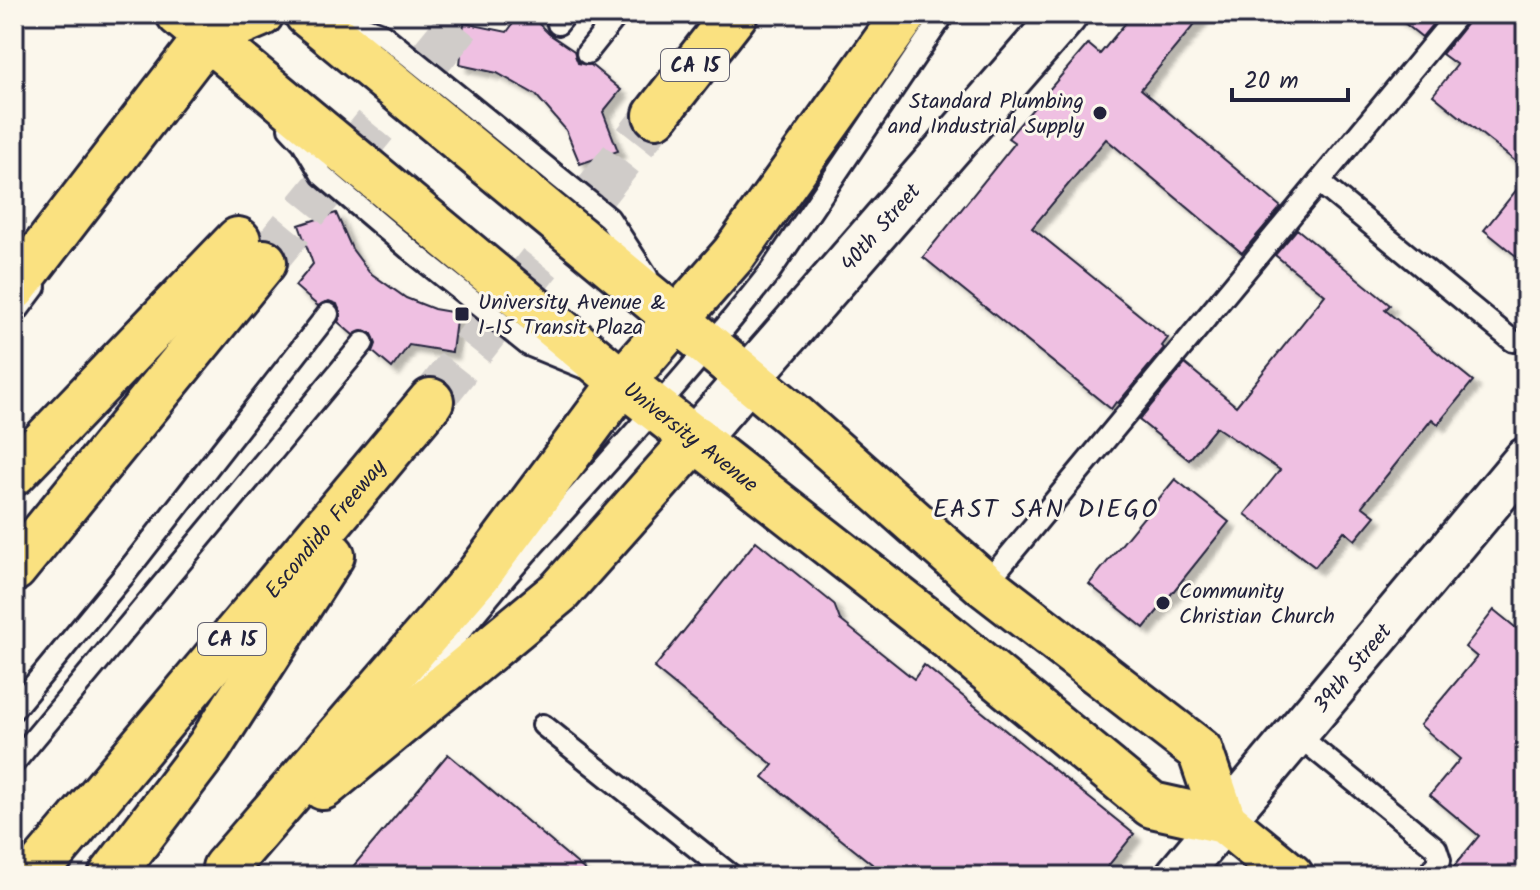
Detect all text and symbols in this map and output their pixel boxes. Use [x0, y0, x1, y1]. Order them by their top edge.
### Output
road number: CA 15 [661, 49, 729, 81]
scale bar [1232, 52, 1348, 102]
text: 20 m [1244, 62, 1299, 101]
place label: Standard Plumbing and Industrial Supply [888, 85, 1085, 145]
marker: Standard Plumbing and Industrial Supply [1091, 104, 1109, 122]
street label: 40th Street [833, 176, 931, 281]
place label: University Avenue & I-15 Transit Plaza [478, 286, 666, 346]
marker: University Avenue & I-15 Transit Plaza [453, 305, 471, 323]
street label: University Avenue [615, 374, 765, 503]
street label: Escondido Freeway [257, 451, 396, 607]
district label: EAST SAN DIEGO [933, 489, 1159, 531]
place label: Community Christian Church [1179, 575, 1335, 635]
marker: Community Christian Church [1154, 594, 1172, 612]
street label: 39th Street [1305, 616, 1402, 722]
road number: CA 15 [198, 623, 266, 655]

